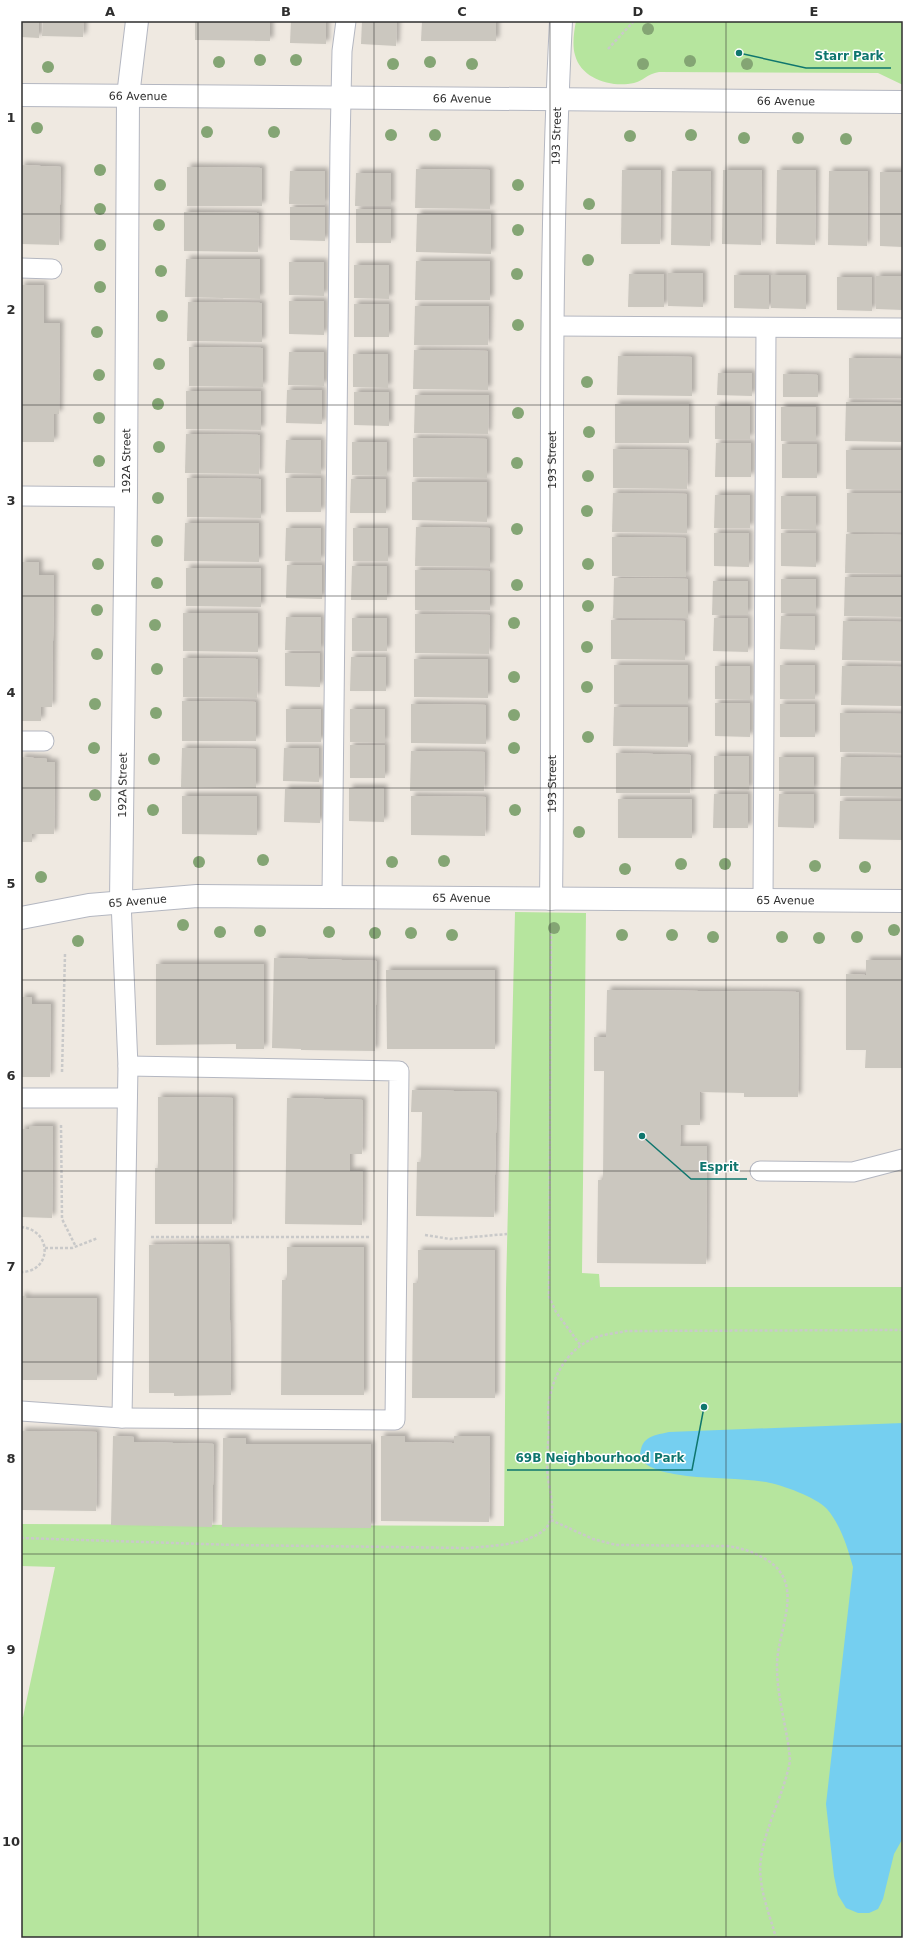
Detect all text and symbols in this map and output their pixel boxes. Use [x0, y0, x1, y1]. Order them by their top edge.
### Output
text: A [105, 4, 115, 19]
text: B [281, 4, 291, 19]
text: C [457, 4, 467, 19]
text: D [633, 4, 644, 19]
text: E [810, 4, 818, 19]
callout: Starr Park [806, 44, 891, 68]
text: Starr Park [815, 49, 884, 63]
street label: 66 Avenue [109, 89, 167, 103]
street label: 66 Avenue [433, 92, 491, 105]
street label: 66 Avenue [757, 94, 815, 108]
street label: 193 Street [549, 106, 564, 165]
text: 1 [6, 110, 16, 125]
text: 2 [6, 302, 16, 317]
street label: 192A Street [120, 428, 133, 494]
street label: 193 Street [545, 430, 558, 489]
text: 3 [6, 493, 16, 508]
text: 4 [6, 685, 16, 700]
street label: 192A Street [116, 752, 129, 818]
street label: 193 Street [545, 754, 559, 813]
text: 5 [6, 876, 16, 891]
street label: 65 Avenue [432, 891, 491, 905]
street label: 65 Avenue [108, 892, 167, 910]
street label: 65 Avenue [756, 893, 815, 907]
text: 6 [6, 1068, 16, 1083]
callout: Esprit [691, 1155, 747, 1179]
text: Esprit [699, 1160, 739, 1174]
text: 7 [6, 1259, 16, 1274]
callout: 69B Neighbourhood Park [507, 1446, 692, 1470]
text: 8 [6, 1451, 16, 1466]
text: 69B Neighbourhood Park [515, 1451, 686, 1465]
text: 9 [6, 1642, 16, 1657]
text: 10 [2, 1834, 20, 1849]

